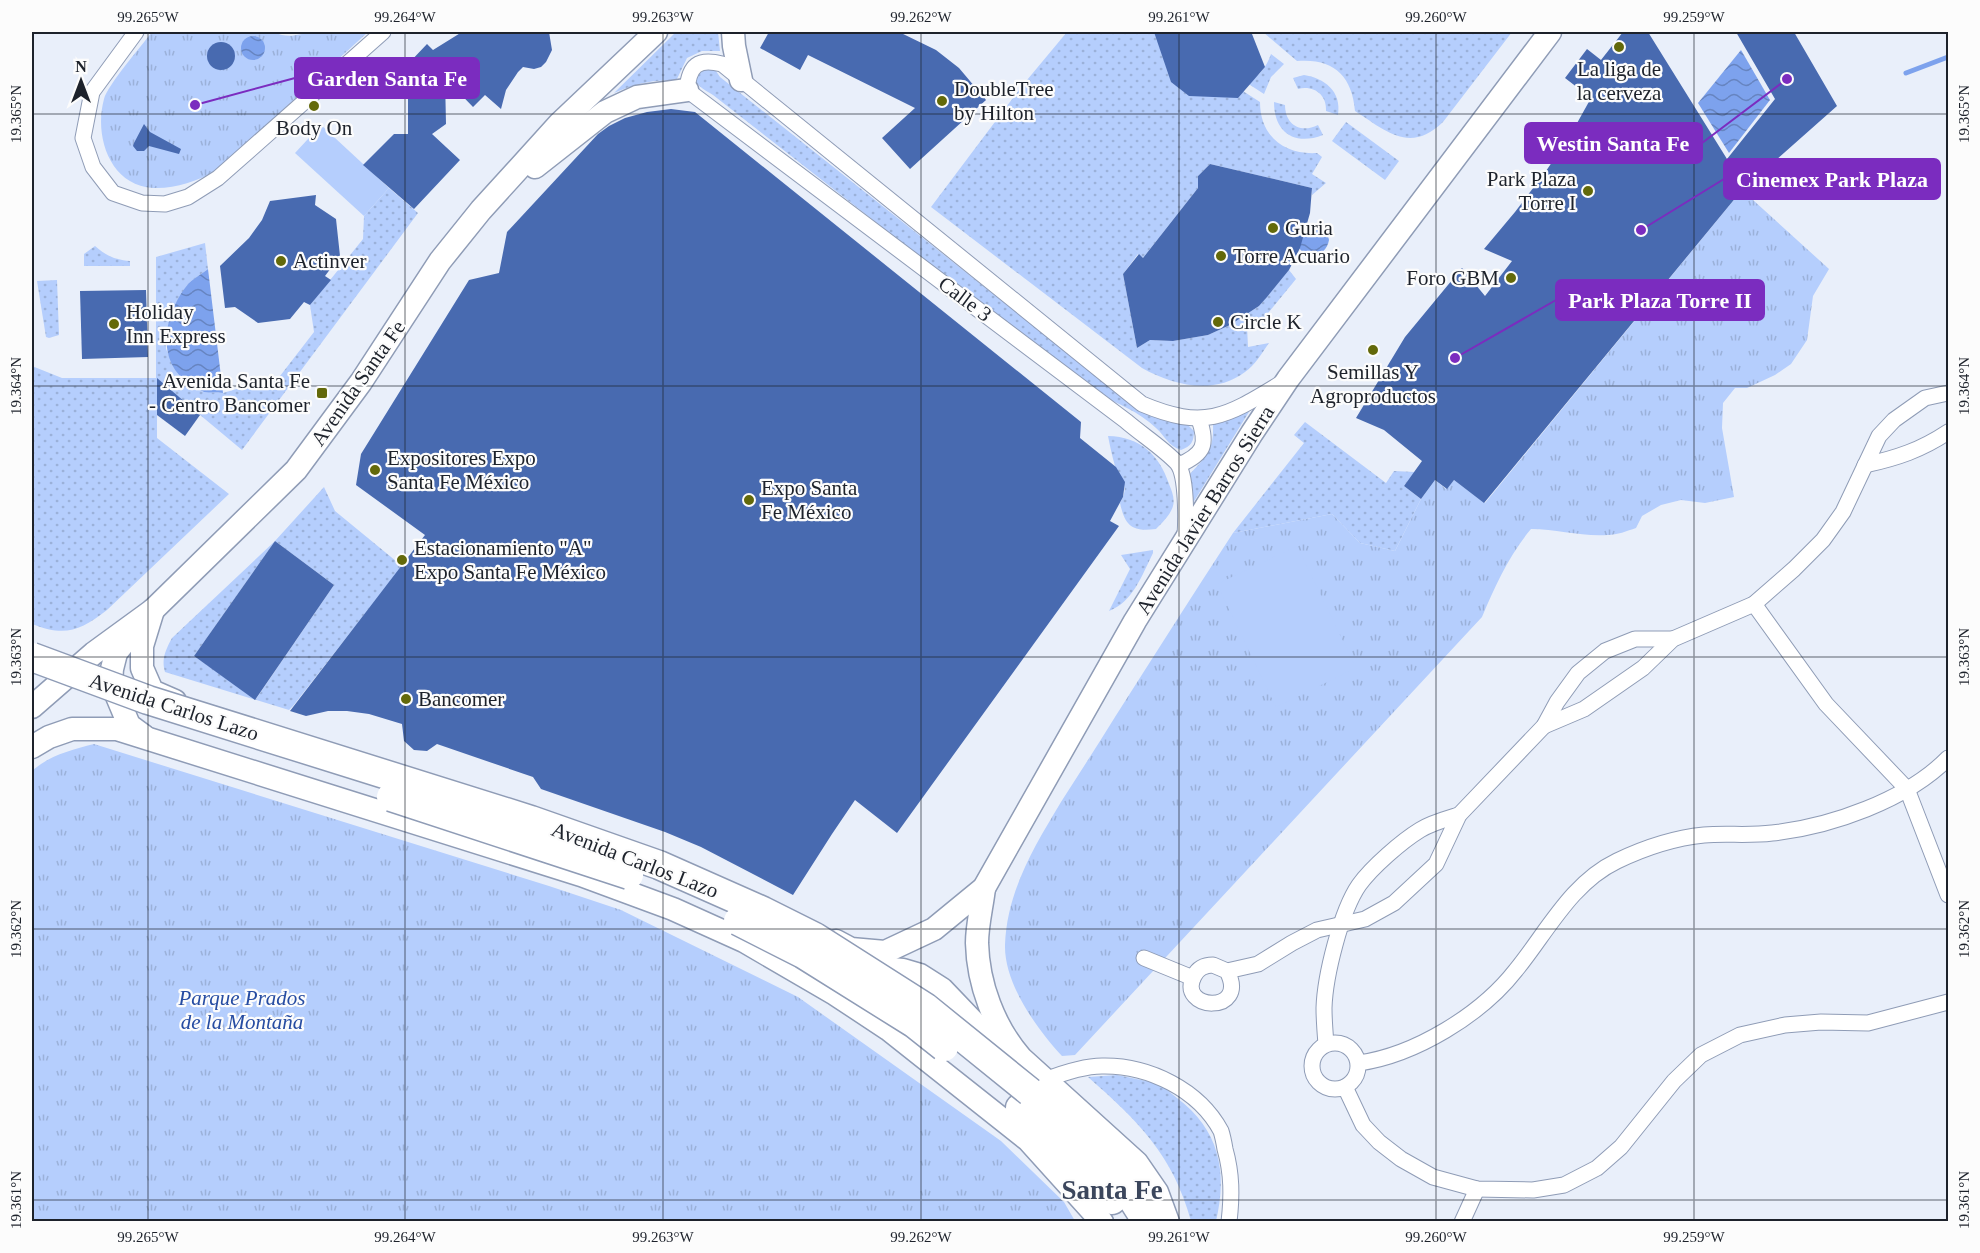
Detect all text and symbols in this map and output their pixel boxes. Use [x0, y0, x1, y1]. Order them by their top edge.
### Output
text: 99.265°W [117, 9, 180, 25]
text: 99.264°W [374, 9, 437, 25]
text: 99.263°W [632, 9, 695, 25]
text: 99.262°W [890, 9, 953, 25]
text: 99.261°W [1148, 9, 1211, 25]
text: 99.260°W [1405, 9, 1468, 25]
text: 99.259°W [1663, 9, 1726, 25]
marker: La liga de la cerveza [1612, 40, 1626, 54]
north arrow [51, 51, 111, 111]
place label: La liga de la cerveza [1577, 57, 1662, 105]
text: N [75, 58, 87, 75]
callout: Garden Santa Fe [295, 58, 479, 98]
text: Garden Santa Fe [307, 66, 467, 91]
place label: DoubleTree by Hilton [954, 77, 1054, 125]
text: 19.365°N [8, 85, 24, 143]
text: 19.365°N [1956, 85, 1972, 143]
marker: DoubleTree by Hilton [935, 94, 949, 108]
marker: Body On [307, 99, 321, 113]
place label: Body On [276, 116, 353, 140]
callout: Westin Santa Fe [1525, 123, 1702, 163]
text: Westin Santa Fe [1537, 131, 1690, 156]
callout: Cinemex Park Plaza [1724, 159, 1940, 199]
place label: Park Plaza Torre I [1487, 167, 1577, 215]
text: Cinemex Park Plaza [1736, 167, 1928, 192]
marker: Park Plaza Torre I [1581, 184, 1595, 198]
place label: Guria [1285, 216, 1333, 240]
marker: Guria [1266, 221, 1280, 235]
place label: Torre Acuario [1233, 244, 1350, 268]
place label: Actinver [293, 249, 366, 273]
marker: Torre Acuario [1214, 249, 1228, 263]
marker: Actinver [274, 254, 288, 268]
place label: Foro GBM [1406, 266, 1499, 290]
street label: Calle 3 [934, 271, 996, 327]
marker: Foro GBM [1504, 271, 1518, 285]
callout: Park Plaza Torre II [1556, 280, 1764, 320]
text: Park Plaza Torre II [1568, 288, 1752, 313]
place label: Holiday Inn Express [126, 300, 226, 348]
place label: Circle K [1230, 310, 1302, 334]
marker: Circle K [1211, 315, 1225, 329]
street label: Avenida Santa Fe [306, 316, 410, 450]
marker: Holiday Inn Express [107, 317, 121, 331]
marker: Semillas Y Agroproductos [1366, 343, 1380, 357]
text: 19.364°N [8, 357, 24, 415]
text: 19.364°N [1956, 357, 1972, 415]
place label: Semillas Y Agroproductos [1310, 360, 1436, 408]
place label: Avenida Santa Fe - Centro Bancomer [149, 369, 310, 417]
marker: Avenida Santa Fe - Centro Bancomer [315, 386, 329, 400]
street label: Avenida Javier Barros Sierra [1131, 401, 1280, 619]
place label: Expositores Expo Santa Fe México [387, 446, 536, 494]
marker: Expositores Expo Santa Fe México [368, 463, 382, 477]
place label: Expo Santa Fe México [761, 476, 858, 524]
marker: Expo Santa Fe México [742, 493, 756, 507]
place label: Estacionamiento "A" Expo Santa Fe México [414, 536, 606, 584]
marker: Estacionamiento "A" Expo Santa Fe México [395, 553, 409, 567]
text: 19.363°N [8, 628, 24, 686]
text: 19.363°N [1956, 628, 1972, 686]
street label: Avenida Carlos Lazo [86, 668, 262, 746]
place label: Bancomer [418, 687, 504, 711]
marker: Bancomer [399, 692, 413, 706]
street label: Avenida Carlos Lazo [548, 817, 722, 903]
text: 19.362°N [8, 900, 24, 958]
text: 19.362°N [1956, 900, 1972, 958]
park label: Parque Prados de la Montaña [178, 986, 305, 1034]
text: 19.361°N [8, 1171, 24, 1229]
text: 19.361°N [1956, 1171, 1972, 1229]
district label: Santa Fe [1061, 1175, 1163, 1205]
text: 99.265°W [117, 1229, 180, 1245]
text: 99.264°W [374, 1229, 437, 1245]
text: 99.263°W [632, 1229, 695, 1245]
text: 99.262°W [890, 1229, 953, 1245]
text: 99.261°W [1148, 1229, 1211, 1245]
text: 99.260°W [1405, 1229, 1468, 1245]
text: 99.259°W [1663, 1229, 1726, 1245]

